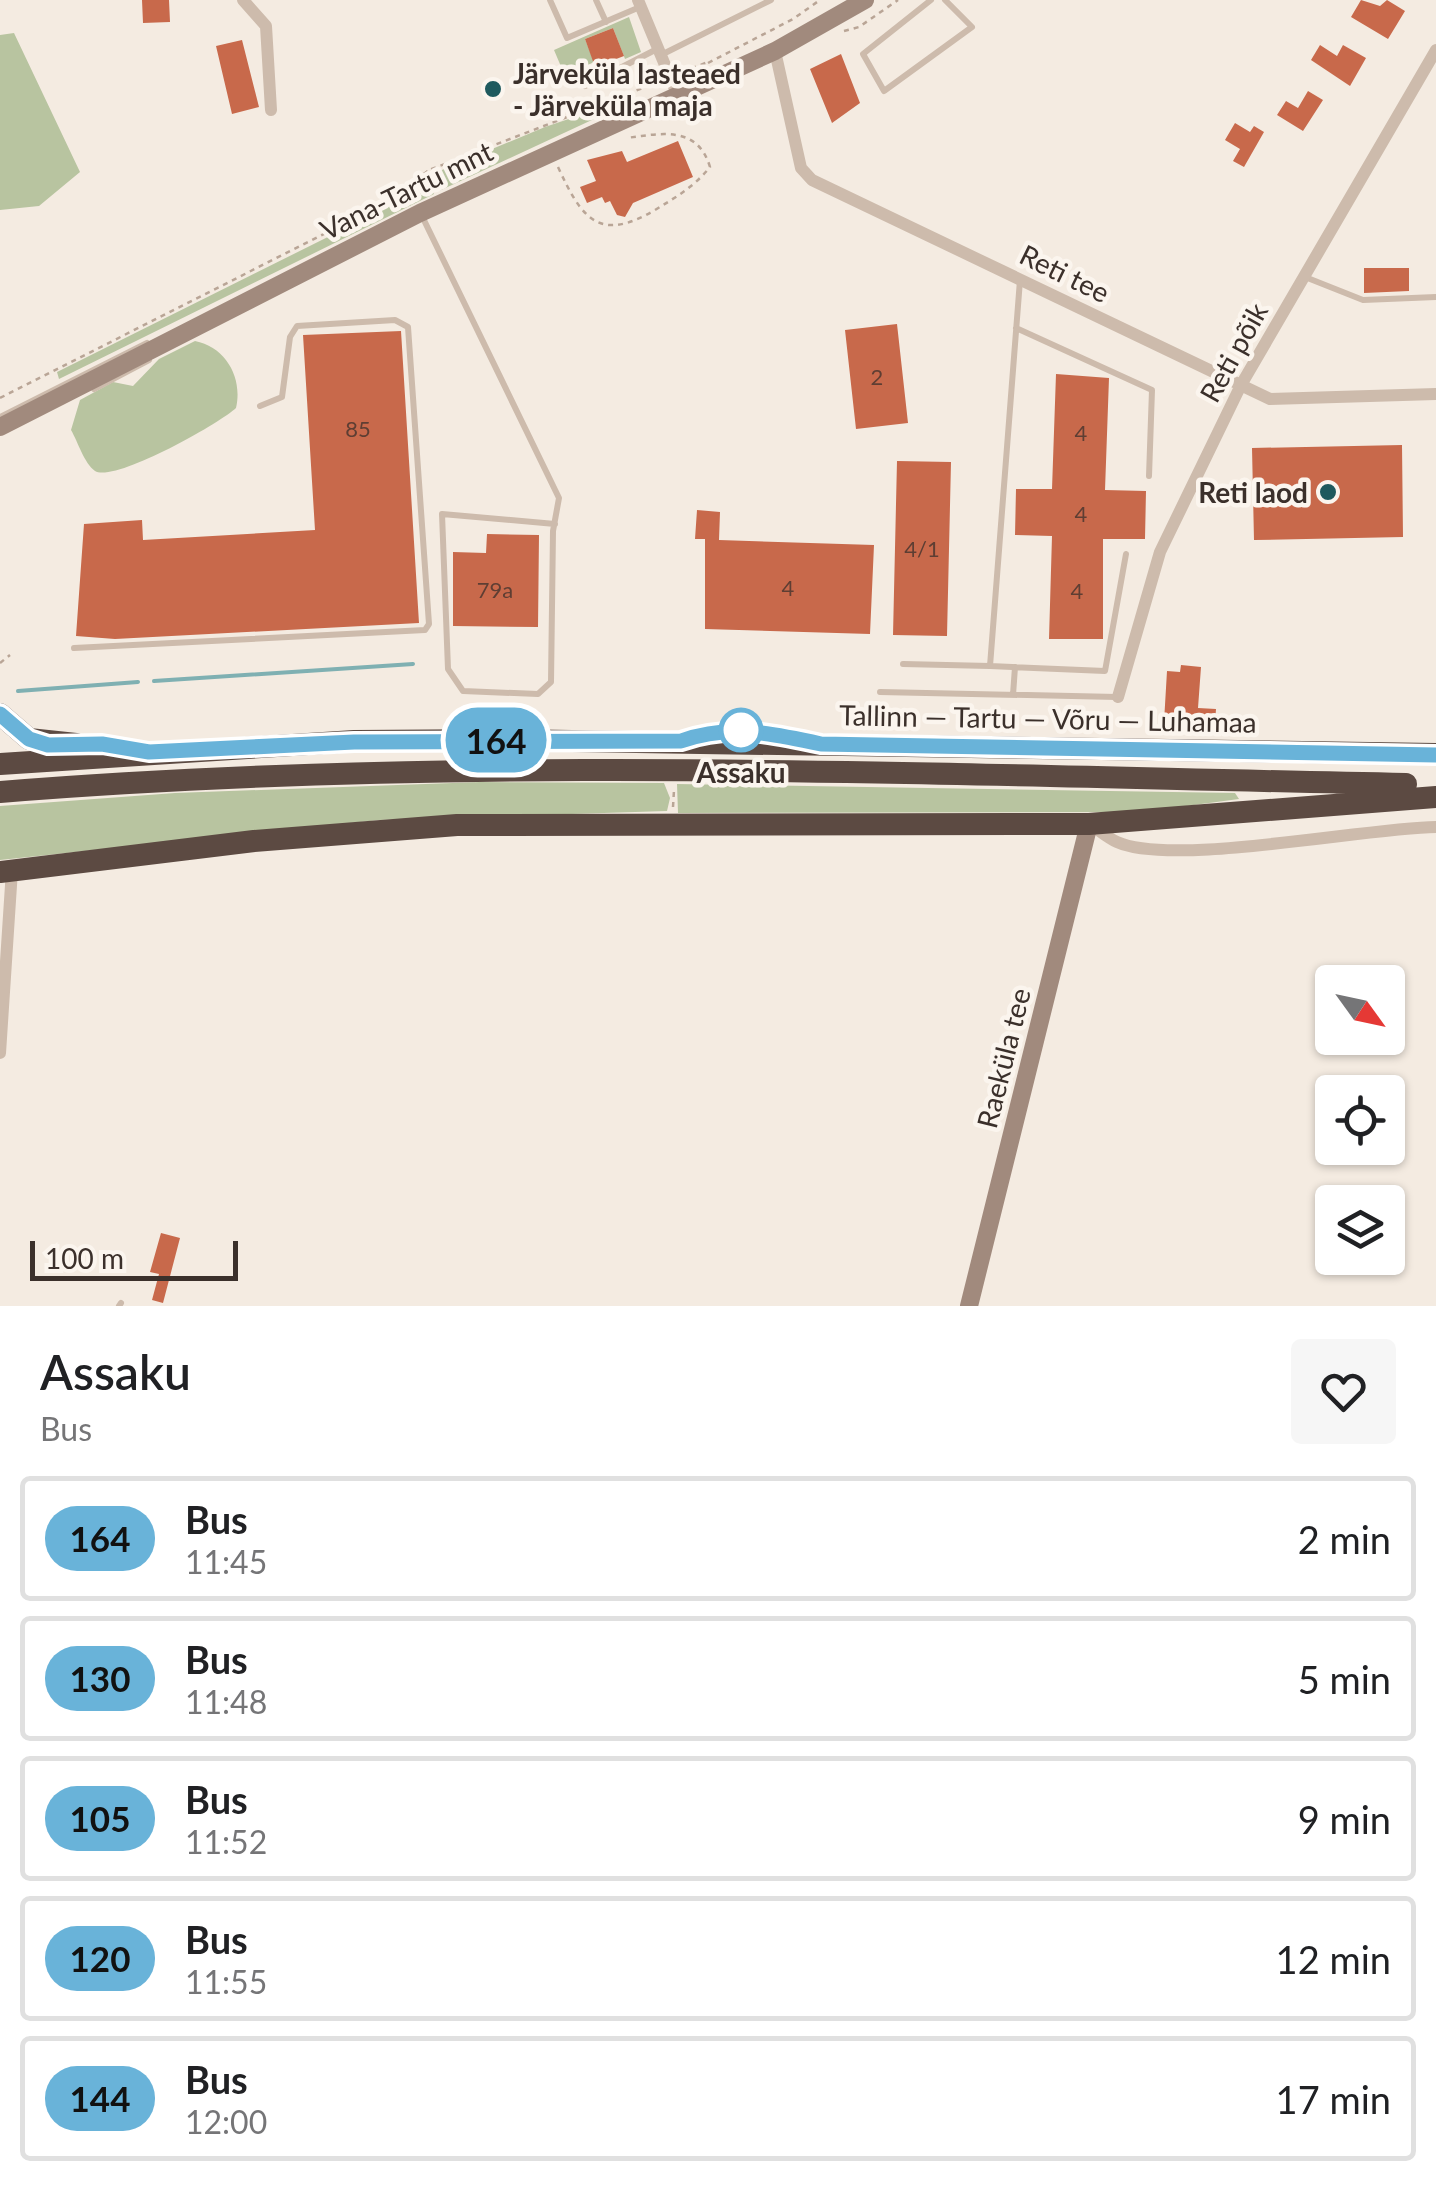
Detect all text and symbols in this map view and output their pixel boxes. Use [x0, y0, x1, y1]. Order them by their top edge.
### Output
place label: Järveküla lasteaed - Järveküla maja [513, 56, 741, 122]
marker: Järveküla lasteaed - Järveküla maja [482, 78, 504, 100]
street label: Vana-Tartu mnt [314, 134, 498, 246]
street label: Reti tee [1015, 237, 1115, 309]
street label: Reti põik [1192, 296, 1274, 408]
house number: 2 [871, 363, 883, 390]
house number: 85 [345, 415, 371, 442]
house number: 4 [1075, 419, 1088, 446]
place label: Reti laod [1198, 475, 1308, 509]
marker: Reti laod [1317, 481, 1339, 503]
house number: 4 [1075, 500, 1088, 527]
house number: 4/1 [904, 535, 940, 562]
house number: 4 [782, 574, 795, 601]
house number: 79a [477, 576, 513, 603]
house number: 4 [1071, 577, 1084, 604]
street label: Tallinn — Tartu — Võru — Luhamaa [839, 697, 1257, 739]
line badge: 164 [438, 708, 554, 772]
marker: Assaku [720, 709, 762, 751]
text: 164 [466, 719, 526, 761]
place label: Assaku [695, 755, 786, 789]
north arrow [1315, 965, 1405, 1055]
map controls [1315, 965, 1405, 1275]
street label: Raeküla tee [969, 984, 1037, 1132]
button: locate [1315, 1075, 1405, 1165]
button: layers [1315, 1185, 1405, 1275]
scale bar [30, 1236, 238, 1280]
text: 100 m [45, 1241, 124, 1275]
button: heart [1291, 1339, 1396, 1444]
text: Assaku [40, 1343, 191, 1400]
text: Bus [40, 1409, 92, 1448]
text: Bus [185, 1496, 248, 1542]
text: 2 min [1298, 1516, 1391, 1562]
text: 164 [70, 1517, 130, 1559]
text: 11:45 [185, 1542, 267, 1581]
text: Bus [185, 1636, 248, 1682]
text: 5 min [1298, 1656, 1391, 1702]
text: 130 [70, 1657, 130, 1699]
text: 11:48 [185, 1682, 267, 1721]
text: Bus [185, 1776, 248, 1822]
text: 9 min [1298, 1796, 1391, 1842]
text: 105 [70, 1797, 130, 1839]
text: 11:52 [185, 1822, 267, 1861]
text: Bus [185, 1916, 248, 1962]
text: 12 min [1276, 1936, 1391, 1982]
text: 120 [70, 1937, 130, 1979]
text: 11:55 [185, 1962, 267, 2001]
text: Bus [185, 2056, 248, 2102]
text: 17 min [1276, 2076, 1391, 2122]
text: 144 [70, 2077, 130, 2119]
text: 12:00 [185, 2102, 267, 2141]

